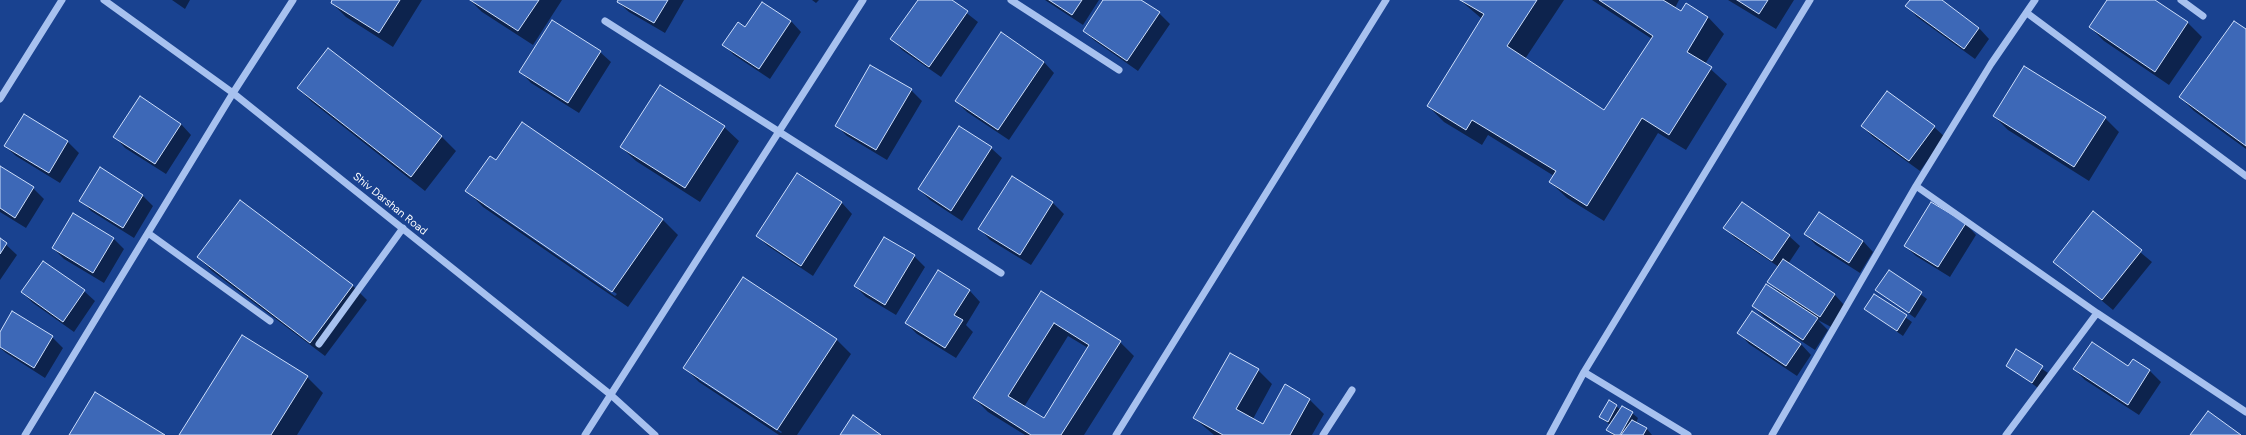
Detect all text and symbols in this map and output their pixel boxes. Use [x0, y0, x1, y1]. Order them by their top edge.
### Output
street label: Shiv Darshan Road [350, 170, 430, 238]

